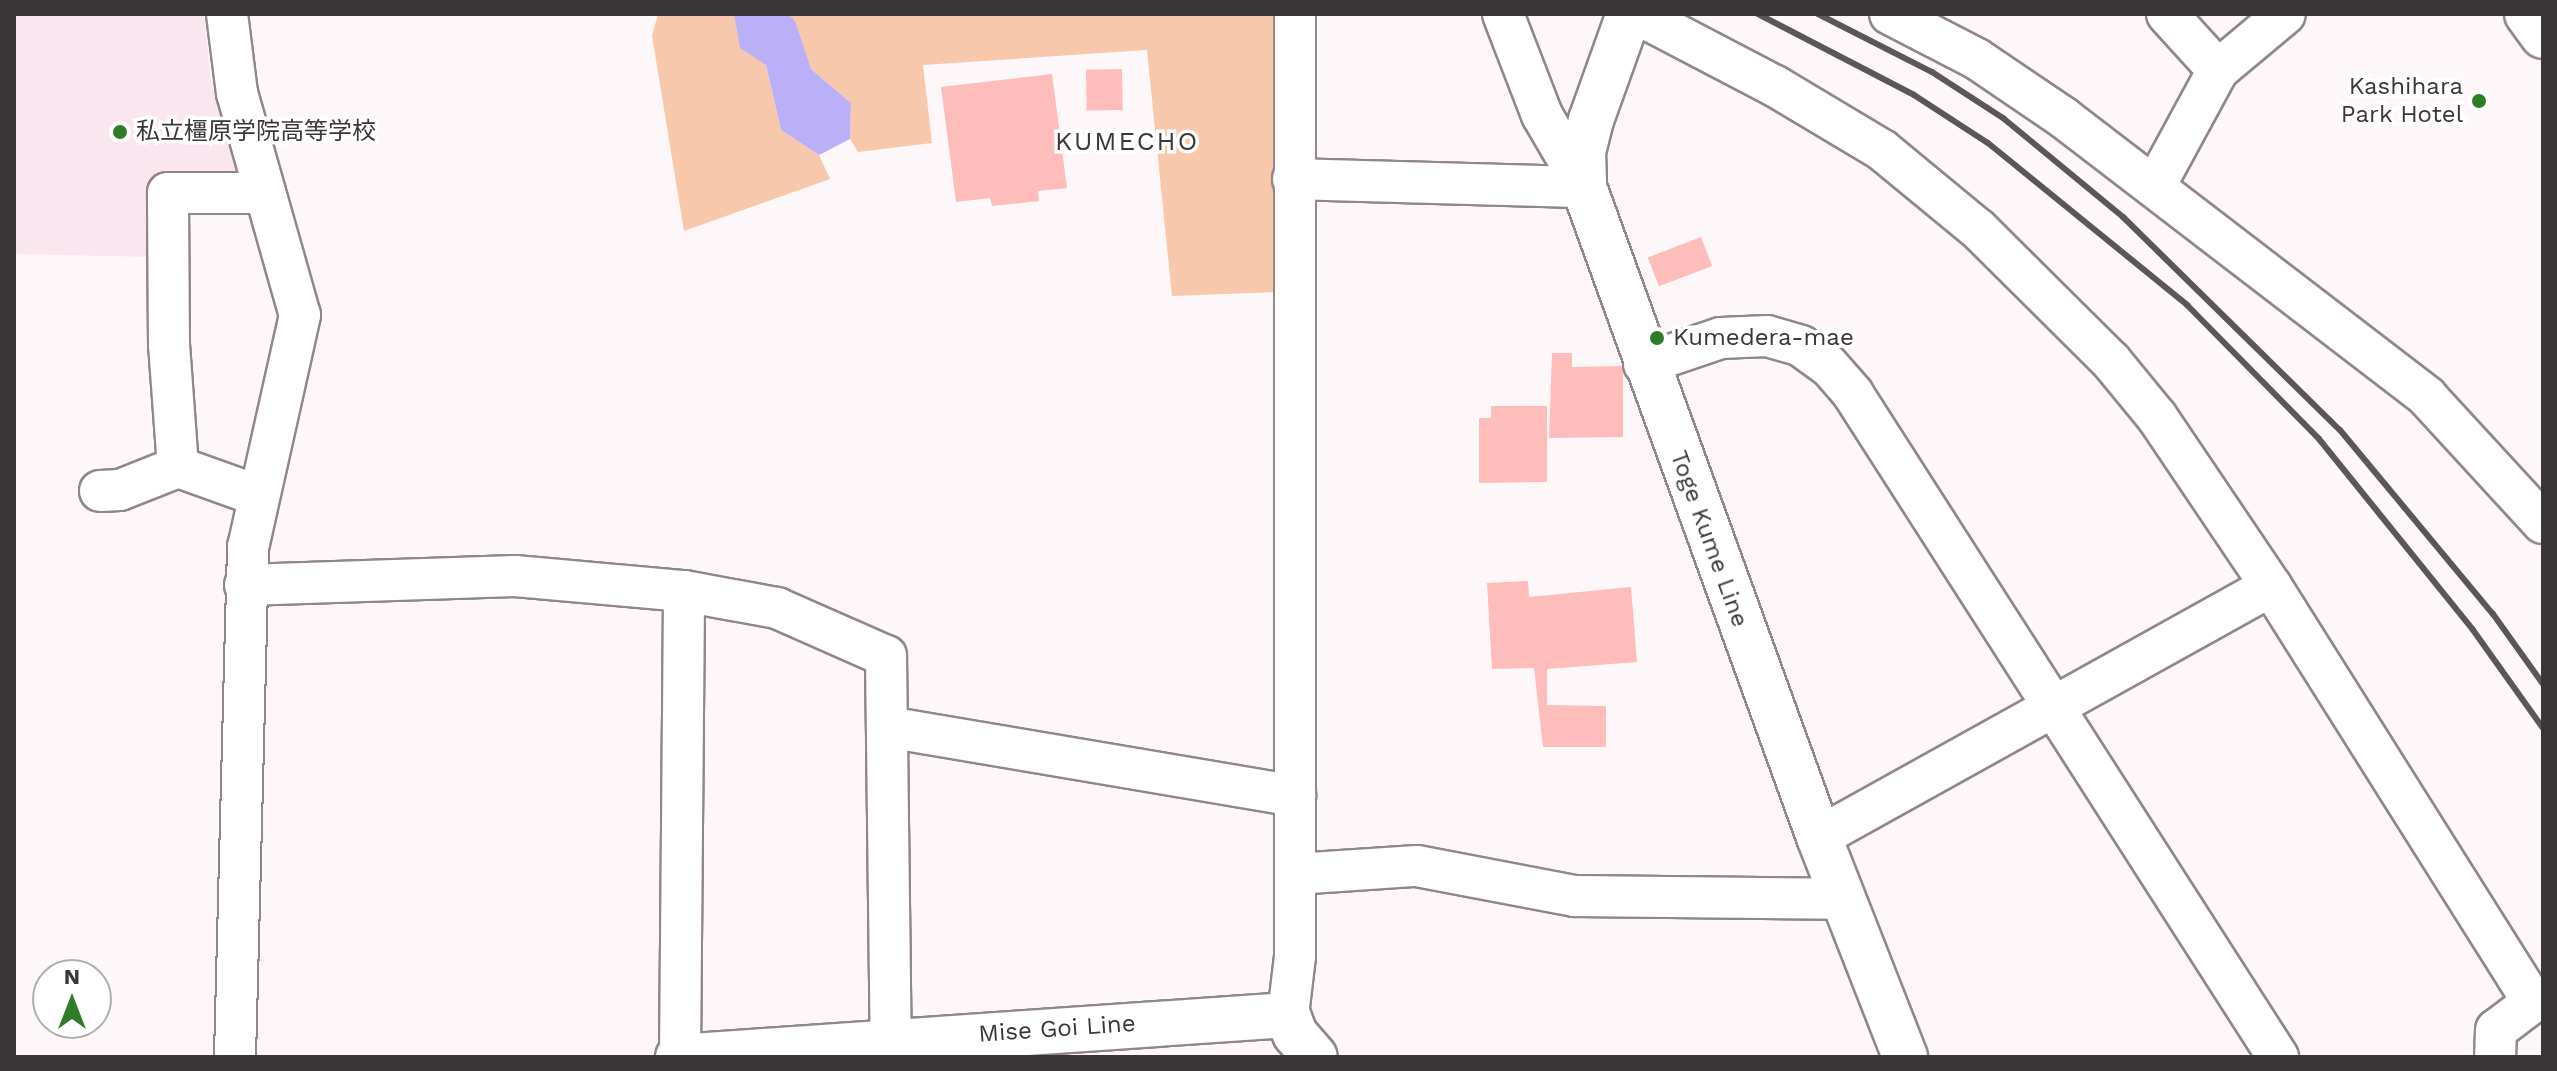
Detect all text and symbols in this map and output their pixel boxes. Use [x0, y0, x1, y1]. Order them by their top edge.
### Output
place label: Kashihara Park Hotel [2340, 73, 2463, 129]
marker: Kashihara Park Hotel [2470, 92, 2488, 110]
place label: 私立橿原学院高等学校 [136, 118, 376, 146]
marker: 私立橿原学院高等学校 [111, 123, 129, 141]
district label: KUMECHO [1055, 126, 1199, 158]
place label: Kumedera-mae [1673, 324, 1854, 352]
marker: Kumedera-mae [1648, 329, 1666, 347]
street label: Toge Kume Line [1664, 447, 1754, 631]
north arrow [32, 959, 112, 1039]
text: N [64, 964, 80, 989]
street label: Mise Goi Line [978, 1009, 1136, 1049]

